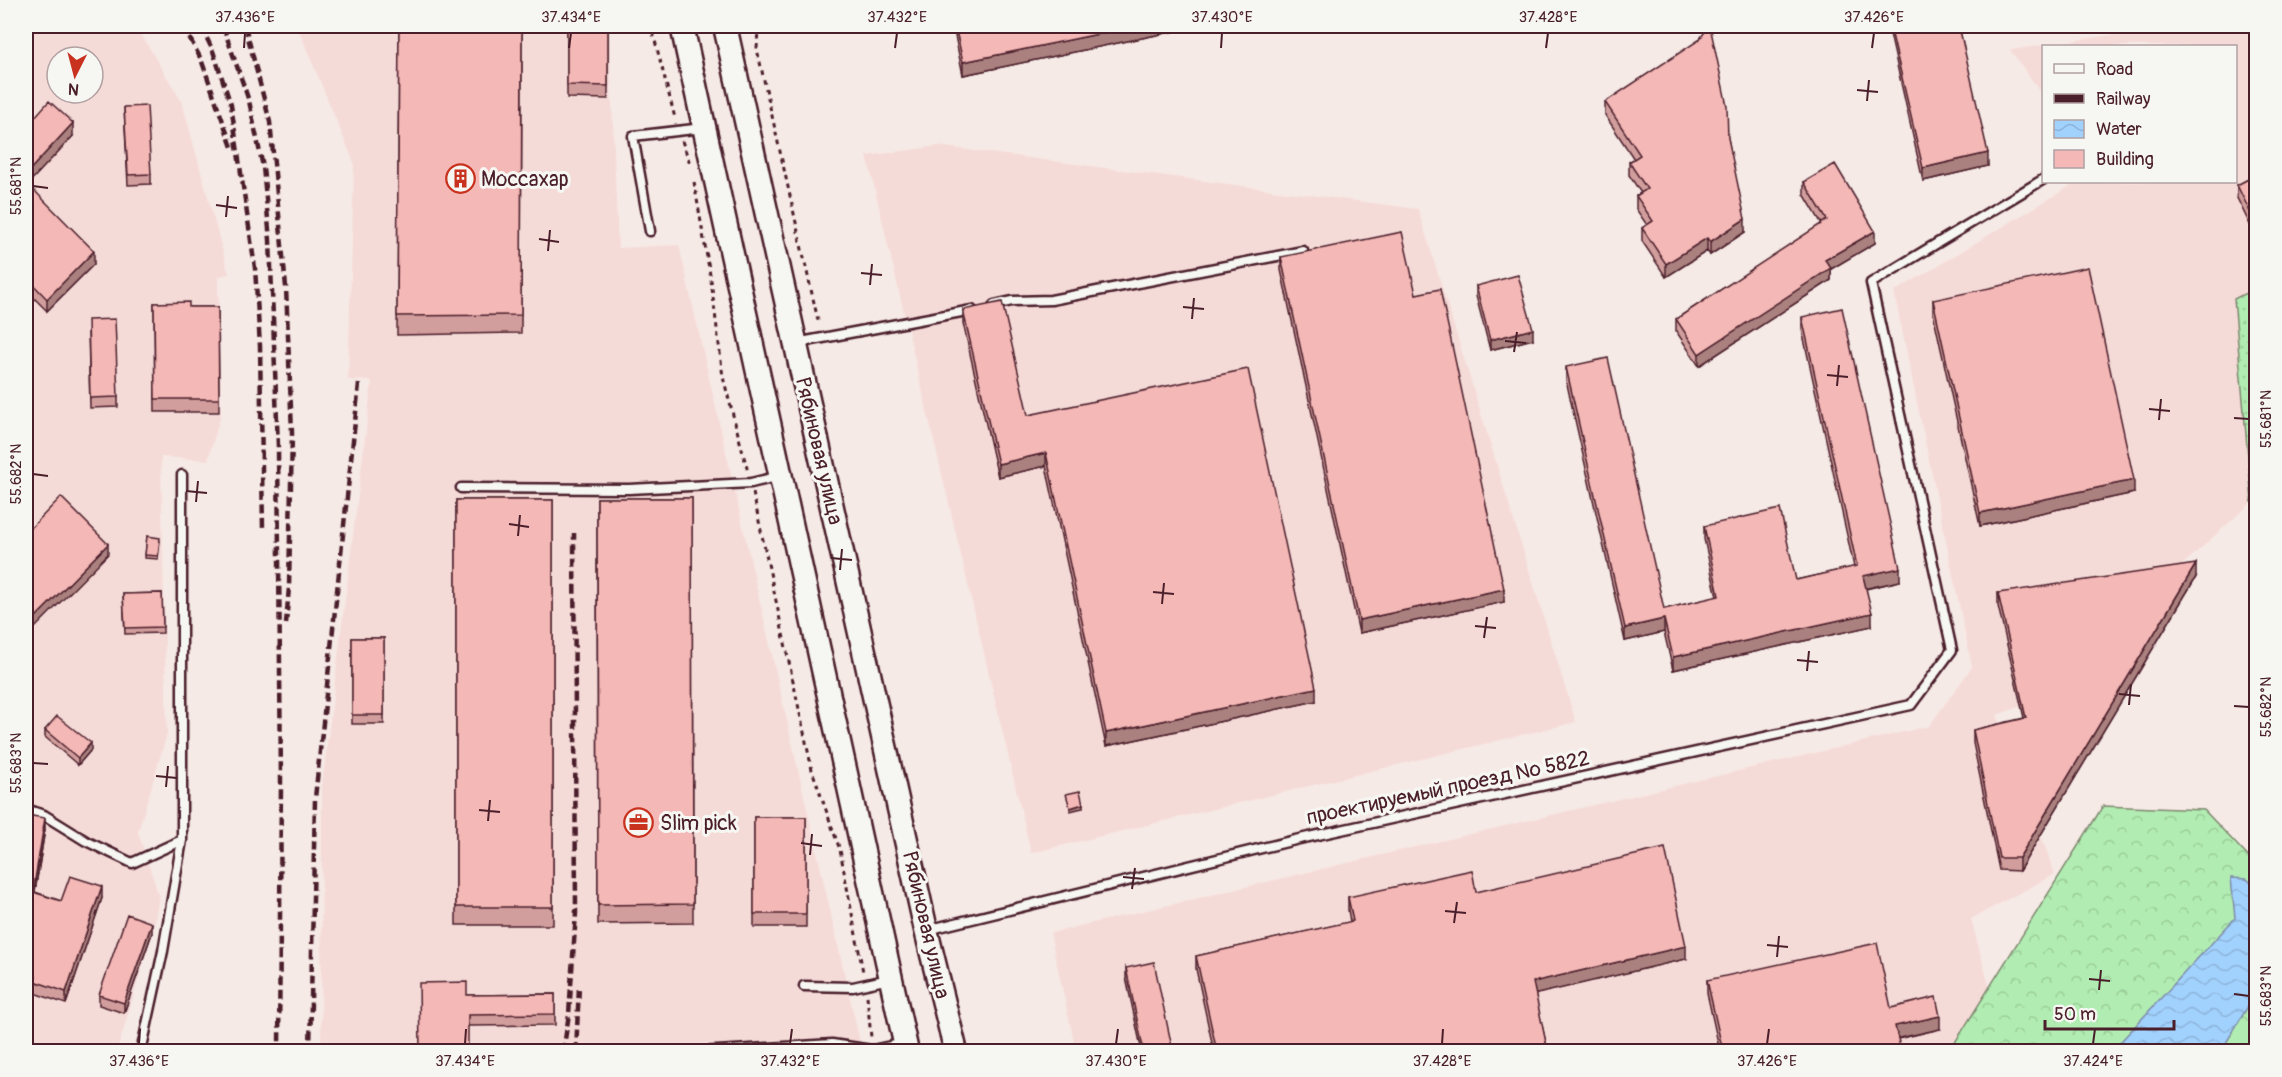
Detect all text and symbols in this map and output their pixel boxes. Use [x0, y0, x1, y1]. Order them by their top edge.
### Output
text: 37.436°E [215, 8, 275, 27]
text: 37.434°E [541, 8, 601, 27]
text: 37.432°E [867, 8, 927, 27]
text: 37.430°E [1191, 8, 1253, 27]
text: 37.428°E [1519, 8, 1578, 27]
text: 37.426°E [1844, 8, 1904, 27]
north arrow [45, 45, 105, 105]
legend [2042, 45, 2237, 183]
text: Road [2096, 58, 2133, 81]
text: N [67, 78, 80, 99]
text: Railway [2096, 88, 2151, 111]
text: Water [2096, 118, 2142, 141]
text: Building [2096, 148, 2154, 171]
text: 55.681°N [7, 157, 26, 215]
building icon: Моссахар [444, 163, 476, 195]
place label: Моссахар [481, 166, 569, 193]
street label: Рябиновая улица [789, 375, 849, 527]
text: 55.681°N [2257, 390, 2276, 448]
text: 55.682°N [7, 444, 26, 504]
text: 55.682°N [2257, 677, 2276, 737]
text: 55.683°N [7, 733, 26, 793]
street label: проектируемый проезд № 5822 [1304, 745, 1592, 831]
office icon: Slim pick [623, 807, 655, 839]
place label: Slim pick [660, 810, 737, 837]
street label: Рябиновая улица [896, 849, 956, 1001]
text: 55.683°N [2257, 966, 2276, 1026]
scale bar [2045, 993, 2174, 1031]
text: 50 m [2054, 1003, 2096, 1026]
text: 37.436°E [109, 1052, 169, 1071]
text: 37.434°E [435, 1052, 495, 1071]
text: 37.432°E [760, 1052, 820, 1071]
text: 37.430°E [1085, 1052, 1147, 1071]
text: 37.428°E [1413, 1052, 1472, 1071]
text: 37.426°E [1737, 1052, 1797, 1071]
text: 37.424°E [2063, 1052, 2123, 1071]

